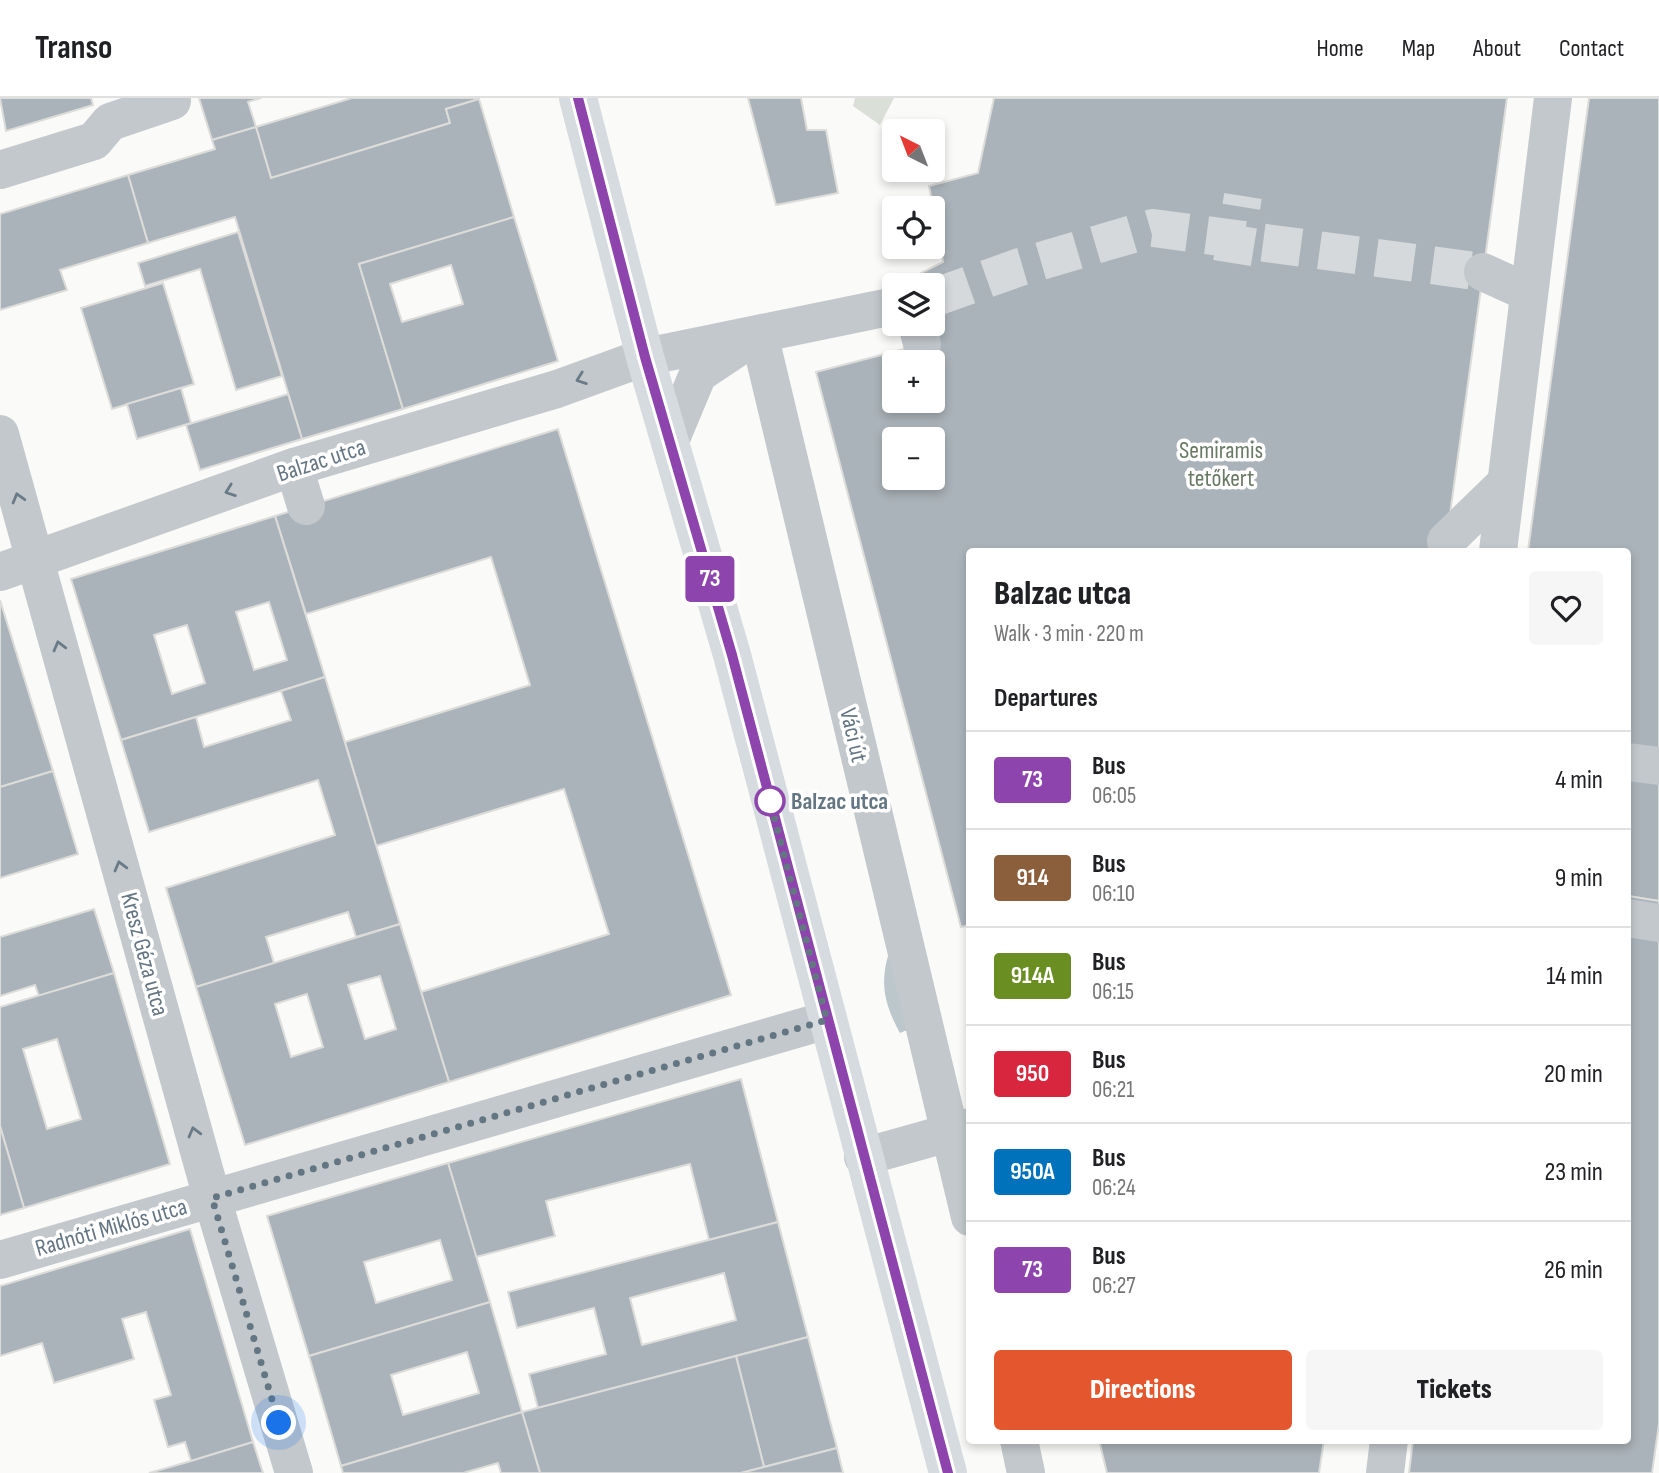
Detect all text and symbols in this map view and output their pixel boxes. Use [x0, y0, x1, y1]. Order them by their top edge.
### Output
text: Transo [35, 28, 113, 68]
text: Home [1316, 34, 1364, 63]
text: Map [1402, 34, 1435, 63]
text: About [1473, 34, 1521, 63]
text: Contact [1559, 34, 1624, 63]
north arrow [882, 119, 945, 182]
map controls [882, 119, 945, 490]
button: locate [882, 196, 945, 259]
button: layers [882, 273, 945, 336]
button: + [882, 350, 945, 413]
one-way arrow [576, 371, 588, 385]
button: − [882, 427, 945, 490]
street label: Balzac utca [273, 433, 369, 488]
park label: Semiramis tetőkert [1179, 436, 1263, 493]
one-way arrow [224, 483, 236, 497]
one-way arrow [12, 492, 26, 504]
line badge: 73 [678, 556, 742, 602]
text: 73 [699, 564, 721, 593]
button: heart [1529, 571, 1603, 645]
text: Balzac utca [994, 574, 1131, 614]
text: Walk · 3 min · 220 m [994, 620, 1144, 648]
one-way arrow [53, 641, 68, 653]
text: Departures [994, 683, 1098, 714]
street label: Váci út [833, 705, 874, 765]
text: Bus [1092, 751, 1126, 782]
text: 73 [1022, 765, 1043, 794]
text: 4 min [1555, 765, 1603, 796]
text: 06:05 [1092, 782, 1136, 810]
marker: Balzac utca [755, 786, 785, 816]
place label: Balzac utca [791, 787, 888, 816]
text: Bus [1092, 849, 1126, 880]
one-way arrow [114, 860, 128, 872]
text: 914 [1016, 863, 1049, 892]
text: 9 min [1555, 863, 1603, 894]
text: 06:10 [1092, 880, 1135, 908]
street label: Kresz Géza utca [114, 889, 175, 1019]
text: Bus [1092, 947, 1126, 978]
text: 914A [1011, 961, 1054, 990]
text: 14 min [1546, 961, 1603, 992]
text: 06:15 [1092, 978, 1134, 1006]
text: Bus [1092, 1045, 1126, 1076]
text: 950 [1016, 1059, 1049, 1088]
text: 20 min [1544, 1059, 1603, 1090]
text: 06:21 [1092, 1076, 1134, 1104]
one-way arrow [188, 1126, 202, 1138]
text: Bus [1092, 1143, 1126, 1174]
text: 950A [1010, 1157, 1055, 1186]
text: 23 min [1545, 1157, 1603, 1188]
text: 06:24 [1092, 1174, 1136, 1202]
street label: Radnóti Miklós utca [32, 1192, 190, 1263]
text: Bus [1092, 1241, 1126, 1272]
text: 73 [1022, 1255, 1043, 1284]
text: 26 min [1544, 1255, 1603, 1286]
text: 06:27 [1092, 1272, 1135, 1300]
button: Directions [994, 1350, 1292, 1430]
button: Tickets [1306, 1350, 1603, 1430]
your location [261, 1405, 296, 1440]

